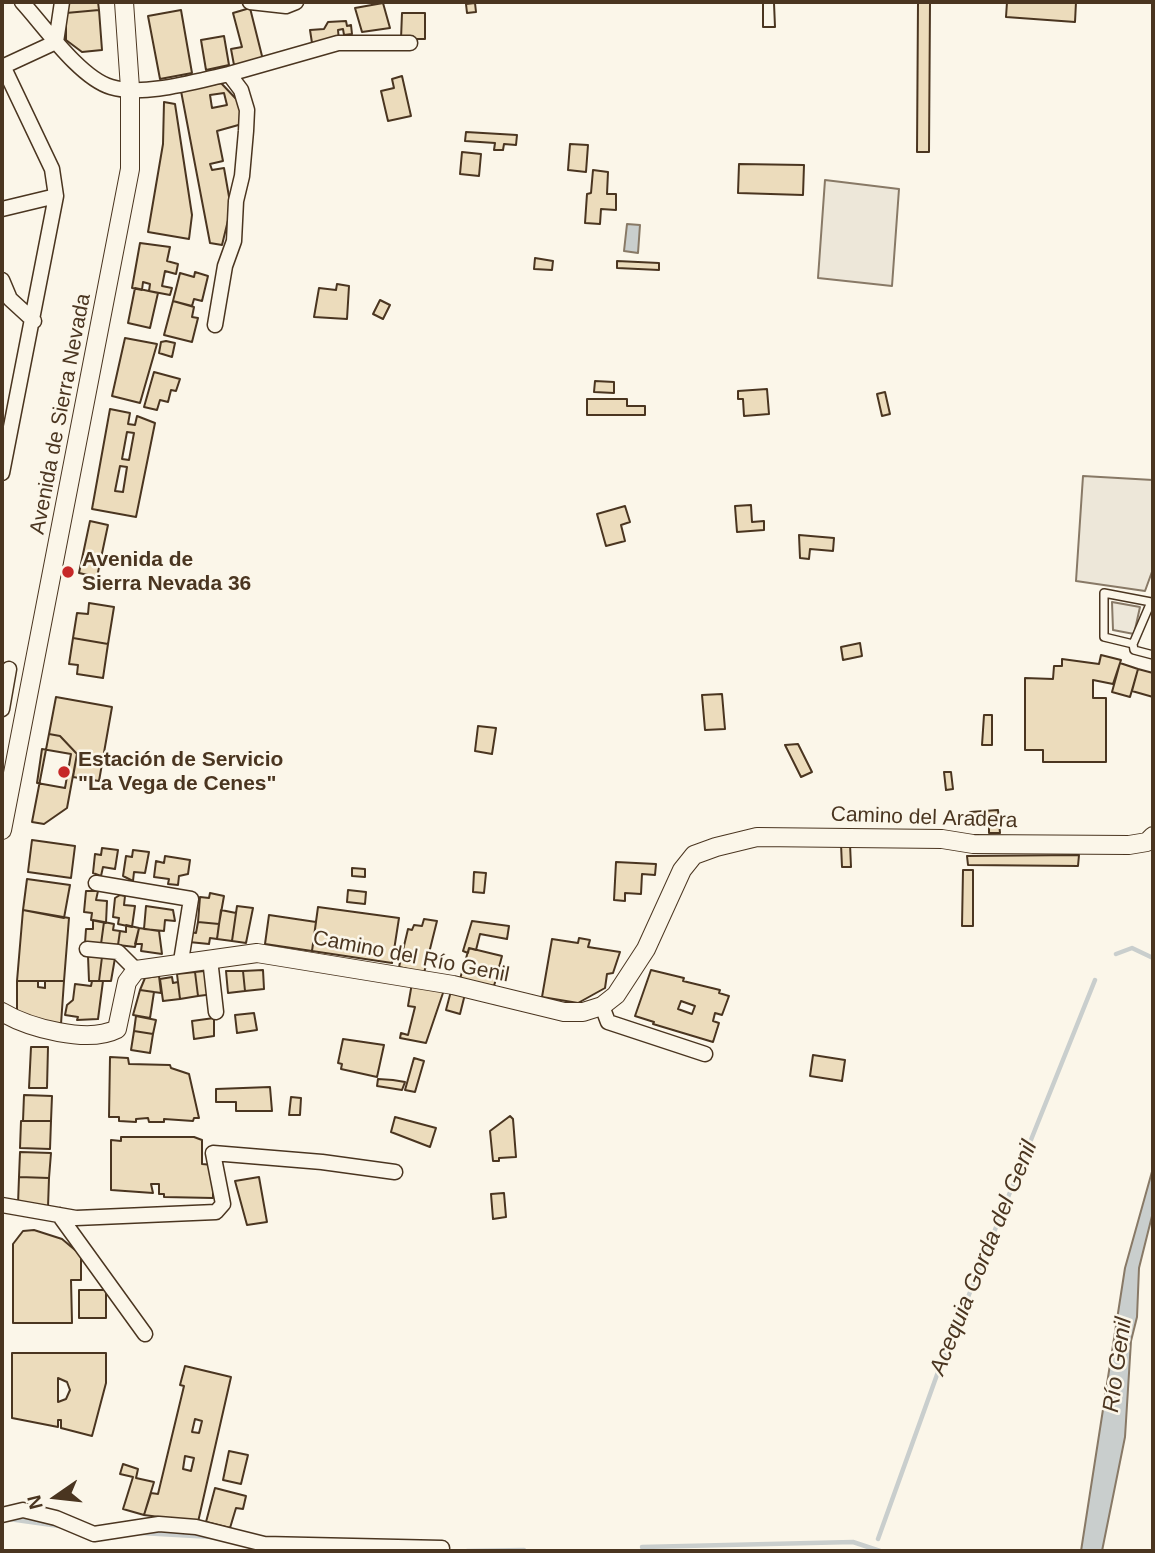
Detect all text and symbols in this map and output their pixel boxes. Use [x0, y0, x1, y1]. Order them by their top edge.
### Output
street label: Avenida de Sierra Nevada [25, 291, 97, 537]
place label: Avenida de Sierra Nevada 36 [82, 547, 251, 597]
marker: Avenida de Sierra Nevada 36 [60, 564, 76, 580]
place label: Estación de Servicio "La Vega de Cenes" [78, 747, 283, 797]
marker: Estación de Servicio "La Vega de Cenes" [56, 764, 72, 780]
street label: Camino del Aradera [830, 802, 1018, 834]
street label: Camino del Río Genil [311, 926, 511, 988]
water label: Acequia Gorda del Genil [924, 1137, 1044, 1379]
water label: Río Genil [1098, 1316, 1138, 1414]
north arrow [21, 1462, 91, 1532]
text: N [23, 1493, 47, 1511]

